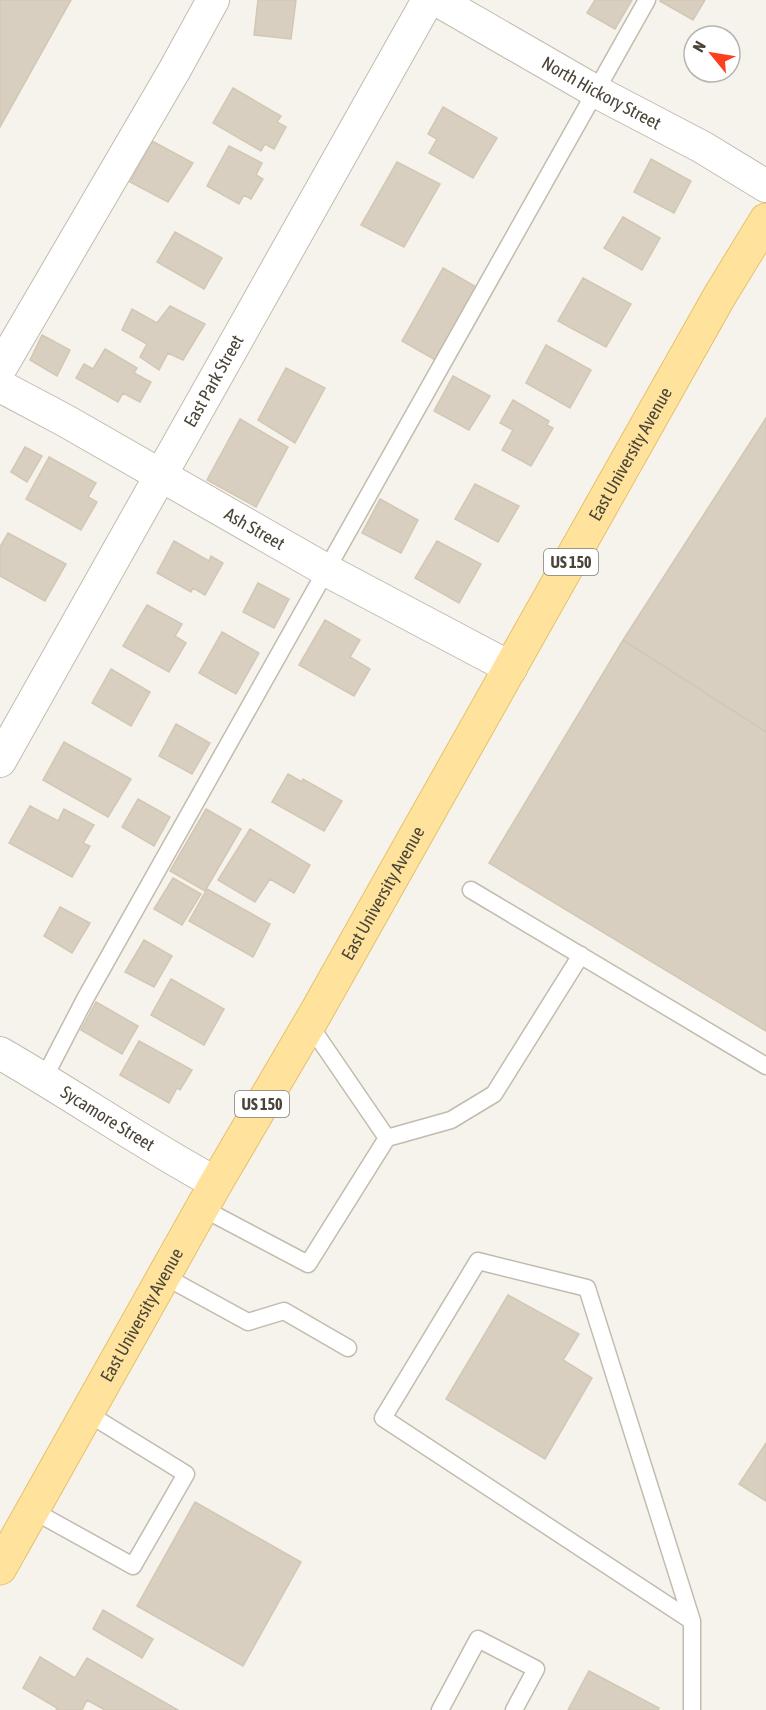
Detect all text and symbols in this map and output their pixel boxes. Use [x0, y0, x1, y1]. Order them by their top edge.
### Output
north arrow [682, 24, 742, 84]
text: N [689, 38, 709, 55]
street label: North Hickory Street [538, 52, 665, 134]
street label: East Park Street [179, 331, 247, 430]
street label: East University Avenue [584, 383, 676, 524]
street label: Ash Street [221, 503, 289, 554]
road number: US 150 [544, 549, 598, 575]
street label: East University Avenue [337, 823, 429, 963]
street label: Sycamore Street [57, 1081, 159, 1155]
road number: US 150 [235, 1091, 289, 1117]
street label: East University Avenue [96, 1244, 187, 1385]

